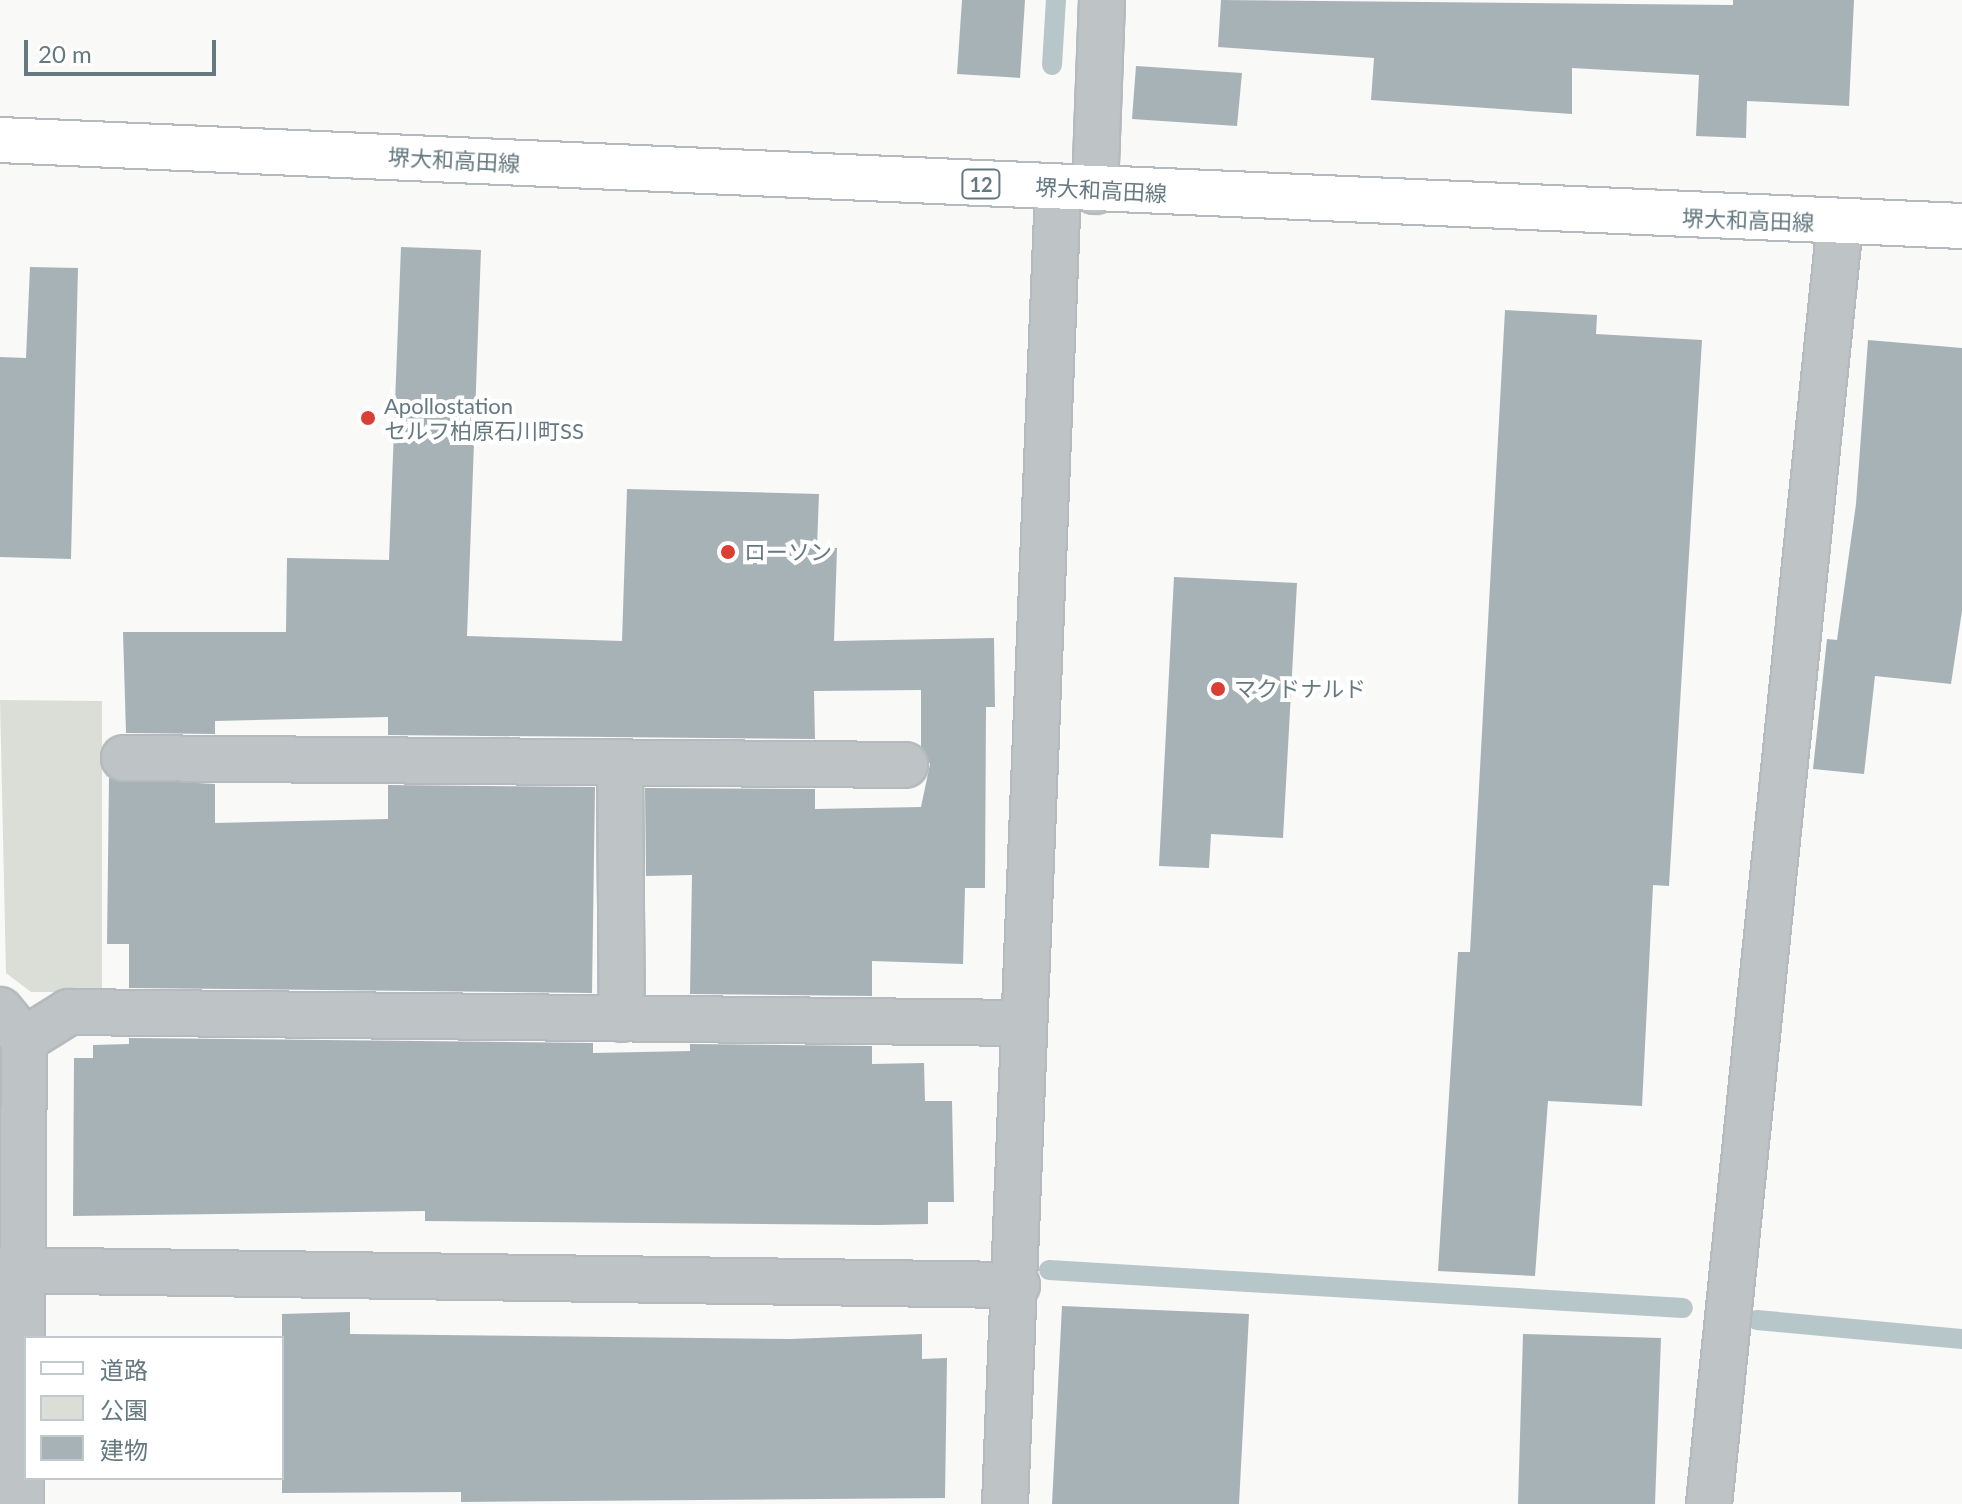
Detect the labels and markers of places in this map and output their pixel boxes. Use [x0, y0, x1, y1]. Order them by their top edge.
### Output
place label: Apollostation セルフ柏原石川町SS [384, 392, 584, 444]
marker: Apollostation セルフ柏原石川町SS [359, 409, 377, 427]
place label: ローソン [744, 539, 832, 565]
marker: ローソン [719, 543, 737, 561]
place label: マクドナルド [1234, 676, 1366, 702]
marker: マクドナルド [1209, 680, 1227, 698]

